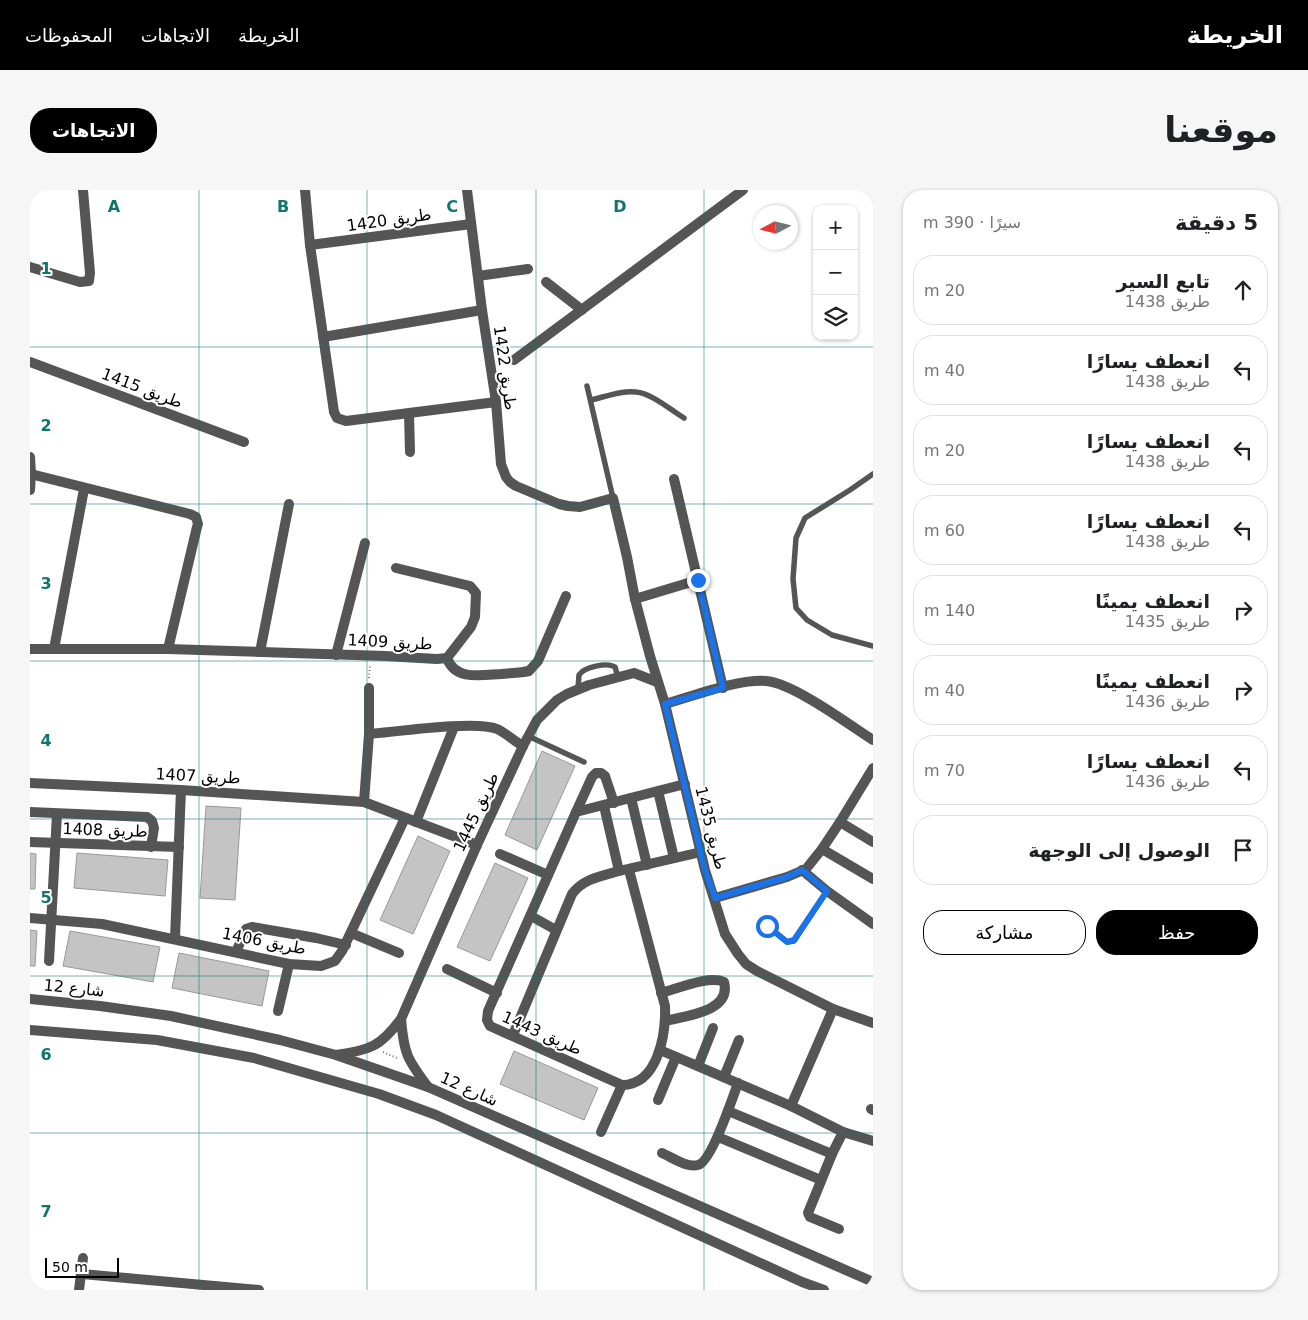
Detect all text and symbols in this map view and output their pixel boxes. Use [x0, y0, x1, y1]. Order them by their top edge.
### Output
text: الخريطة [1187, 21, 1283, 49]
text: المحفوظات [25, 25, 113, 46]
text: الاتجاهات [141, 25, 210, 46]
text: الخريطة [238, 25, 299, 46]
button: الاتجاهات [30, 108, 157, 153]
text: موقعنا [1164, 110, 1278, 150]
text: A [108, 197, 121, 216]
text: B [277, 197, 289, 216]
text: C [446, 197, 458, 216]
text: D [613, 197, 627, 216]
street label: طريق 1420 [346, 205, 433, 236]
north arrow [753, 205, 798, 250]
map controls [813, 205, 858, 340]
button: + [813, 205, 858, 250]
text: 5 دقيقة [1175, 211, 1258, 235]
text: سيرًا · 390 m [923, 213, 1021, 232]
button: − [813, 250, 858, 295]
text: 1 [40, 259, 52, 278]
text: تابع السير [1116, 270, 1210, 292]
icon: ahead [1229, 276, 1257, 304]
text: 20 m [924, 281, 965, 300]
text: طريق 1438 [1125, 292, 1210, 311]
button: layers [813, 295, 858, 340]
street label: طريق 1422 [489, 325, 520, 412]
text: انعطف يسارًا [1087, 350, 1210, 372]
icon: left [1229, 356, 1257, 384]
text: 40 m [924, 361, 965, 380]
street label: طريق 1415 [98, 364, 185, 413]
text: طريق 1438 [1125, 372, 1210, 391]
text: 2 [40, 416, 52, 435]
text: انعطف يسارًا [1087, 430, 1210, 452]
icon: left [1229, 436, 1257, 464]
text: 20 m [924, 441, 965, 460]
text: طريق 1438 [1125, 452, 1210, 471]
text: انعطف يسارًا [1087, 510, 1210, 532]
icon: left [1229, 516, 1257, 544]
text: 60 m [924, 521, 965, 540]
text: طريق 1438 [1125, 532, 1210, 551]
route end [687, 569, 710, 592]
text: 3 [40, 574, 52, 593]
text: انعطف يمينًا [1095, 590, 1210, 612]
icon: right [1229, 596, 1257, 624]
text: 140 m [924, 601, 975, 620]
text: طريق 1435 [1125, 612, 1210, 631]
street label: طريق 1409 [347, 630, 433, 655]
text: انعطف يمينًا [1095, 670, 1210, 692]
icon: right [1229, 676, 1257, 704]
text: 40 m [924, 681, 965, 700]
text: طريق 1436 [1125, 692, 1210, 711]
text: 4 [40, 731, 52, 750]
text: انعطف يسارًا [1087, 750, 1210, 772]
icon: left [1229, 756, 1257, 784]
text: 70 m [924, 761, 965, 780]
street label: طريق 1407 [155, 764, 241, 789]
street label: طريق 1445 [449, 769, 504, 855]
text: طريق 1436 [1125, 772, 1210, 791]
street label: طريق 1435 [691, 784, 731, 872]
street label: طريق 1408 [62, 819, 148, 842]
icon: arrive [1229, 836, 1257, 864]
text: الوصول إلى الوجهة [1028, 839, 1210, 861]
text: 5 [40, 888, 52, 907]
button: مشاركة [923, 910, 1086, 955]
button: حفظ [1096, 910, 1258, 955]
route start [756, 915, 779, 938]
street label: طريق 1406 [220, 924, 308, 959]
street label: شارع 12 [43, 975, 105, 1002]
street label: طريق 1443 [499, 1007, 585, 1060]
text: 6 [40, 1045, 52, 1064]
street label: شارع 12 [437, 1068, 501, 1111]
text: 7 [40, 1202, 52, 1221]
scale bar [45, 1255, 119, 1278]
text: 50 m [52, 1259, 88, 1275]

